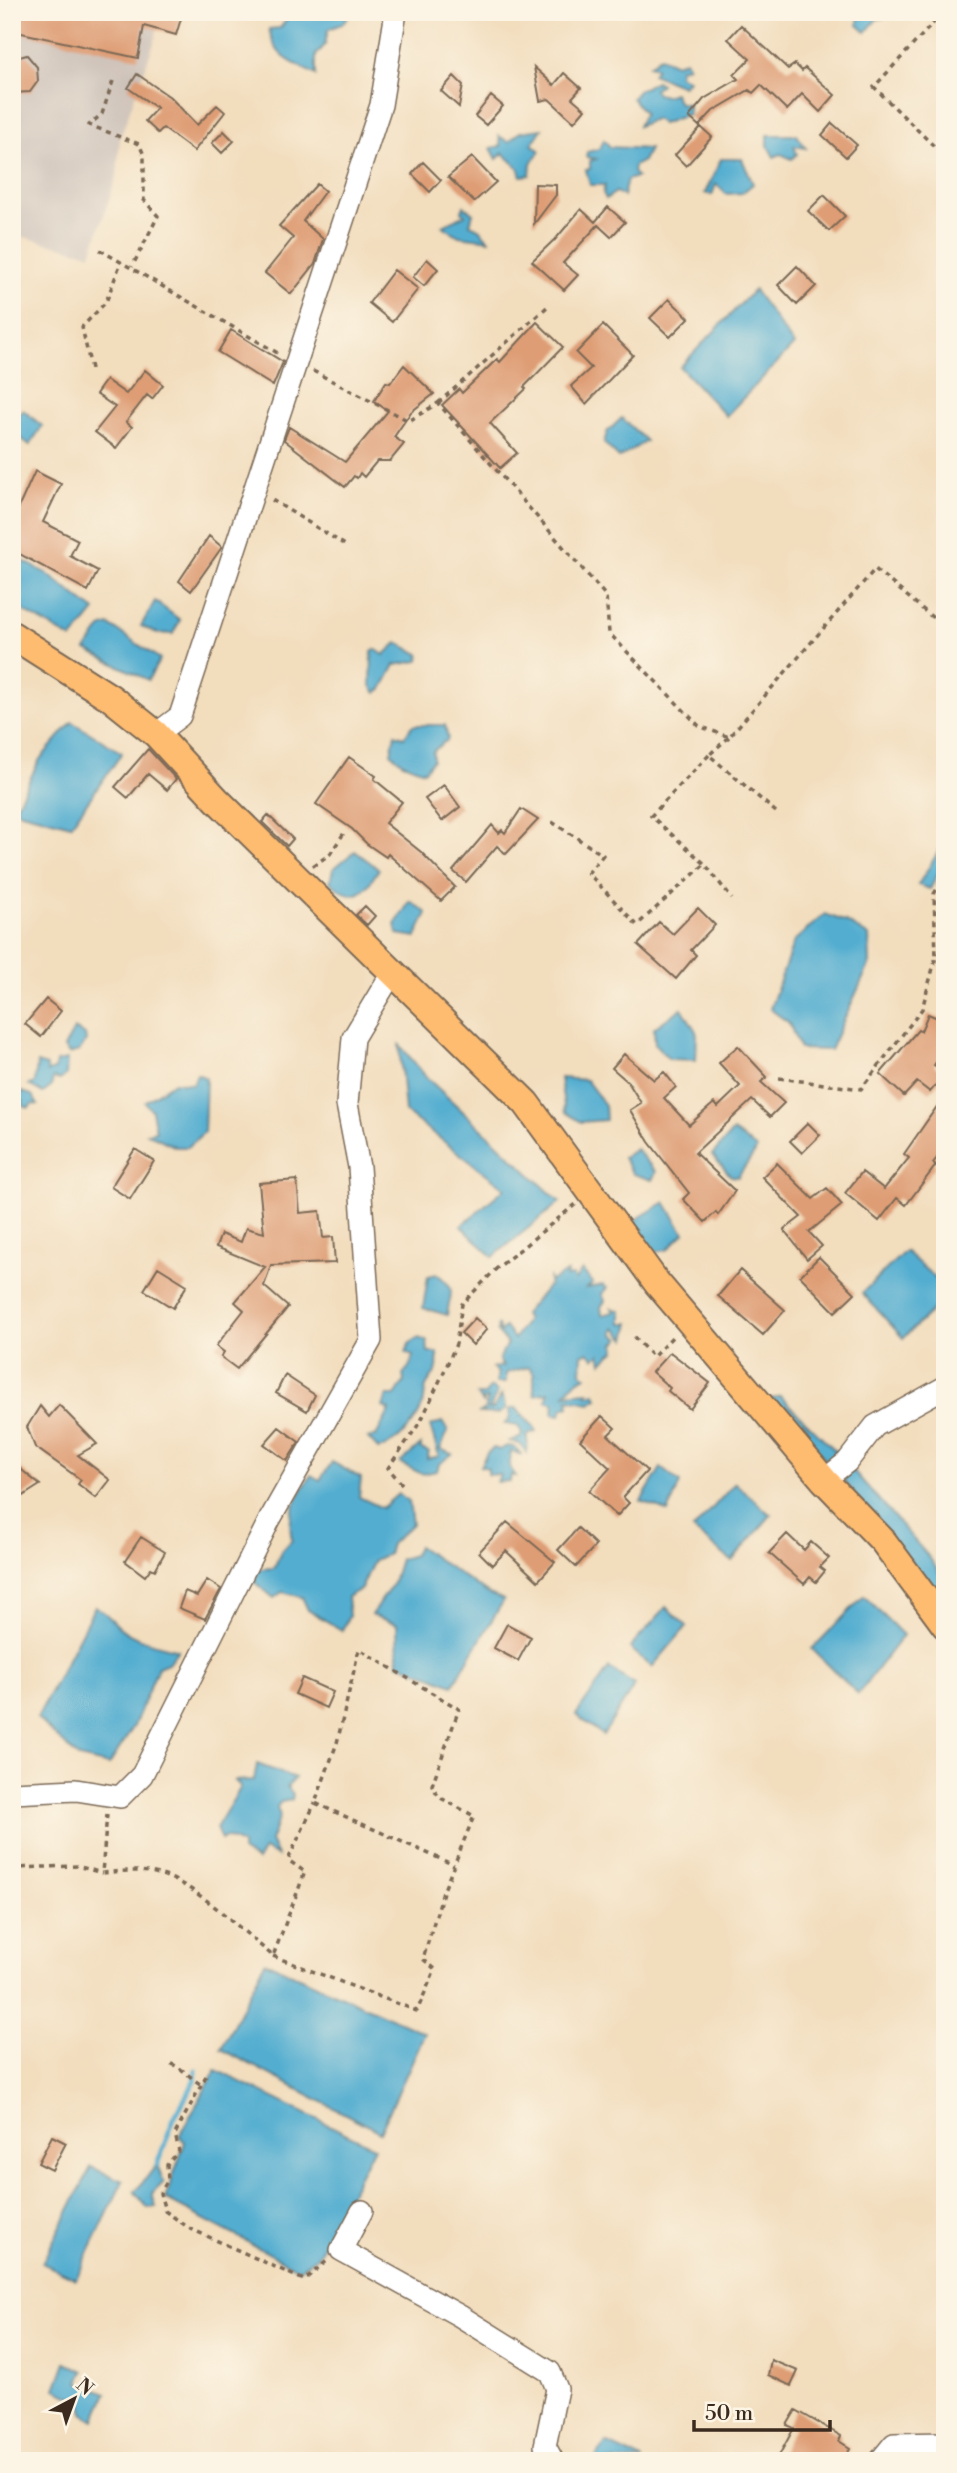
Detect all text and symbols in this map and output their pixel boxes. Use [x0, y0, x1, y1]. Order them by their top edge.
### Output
north arrow [38, 2364, 108, 2434]
text: N [71, 2373, 98, 2401]
scale bar [694, 2389, 831, 2433]
text: 50 m [705, 2401, 753, 2427]

